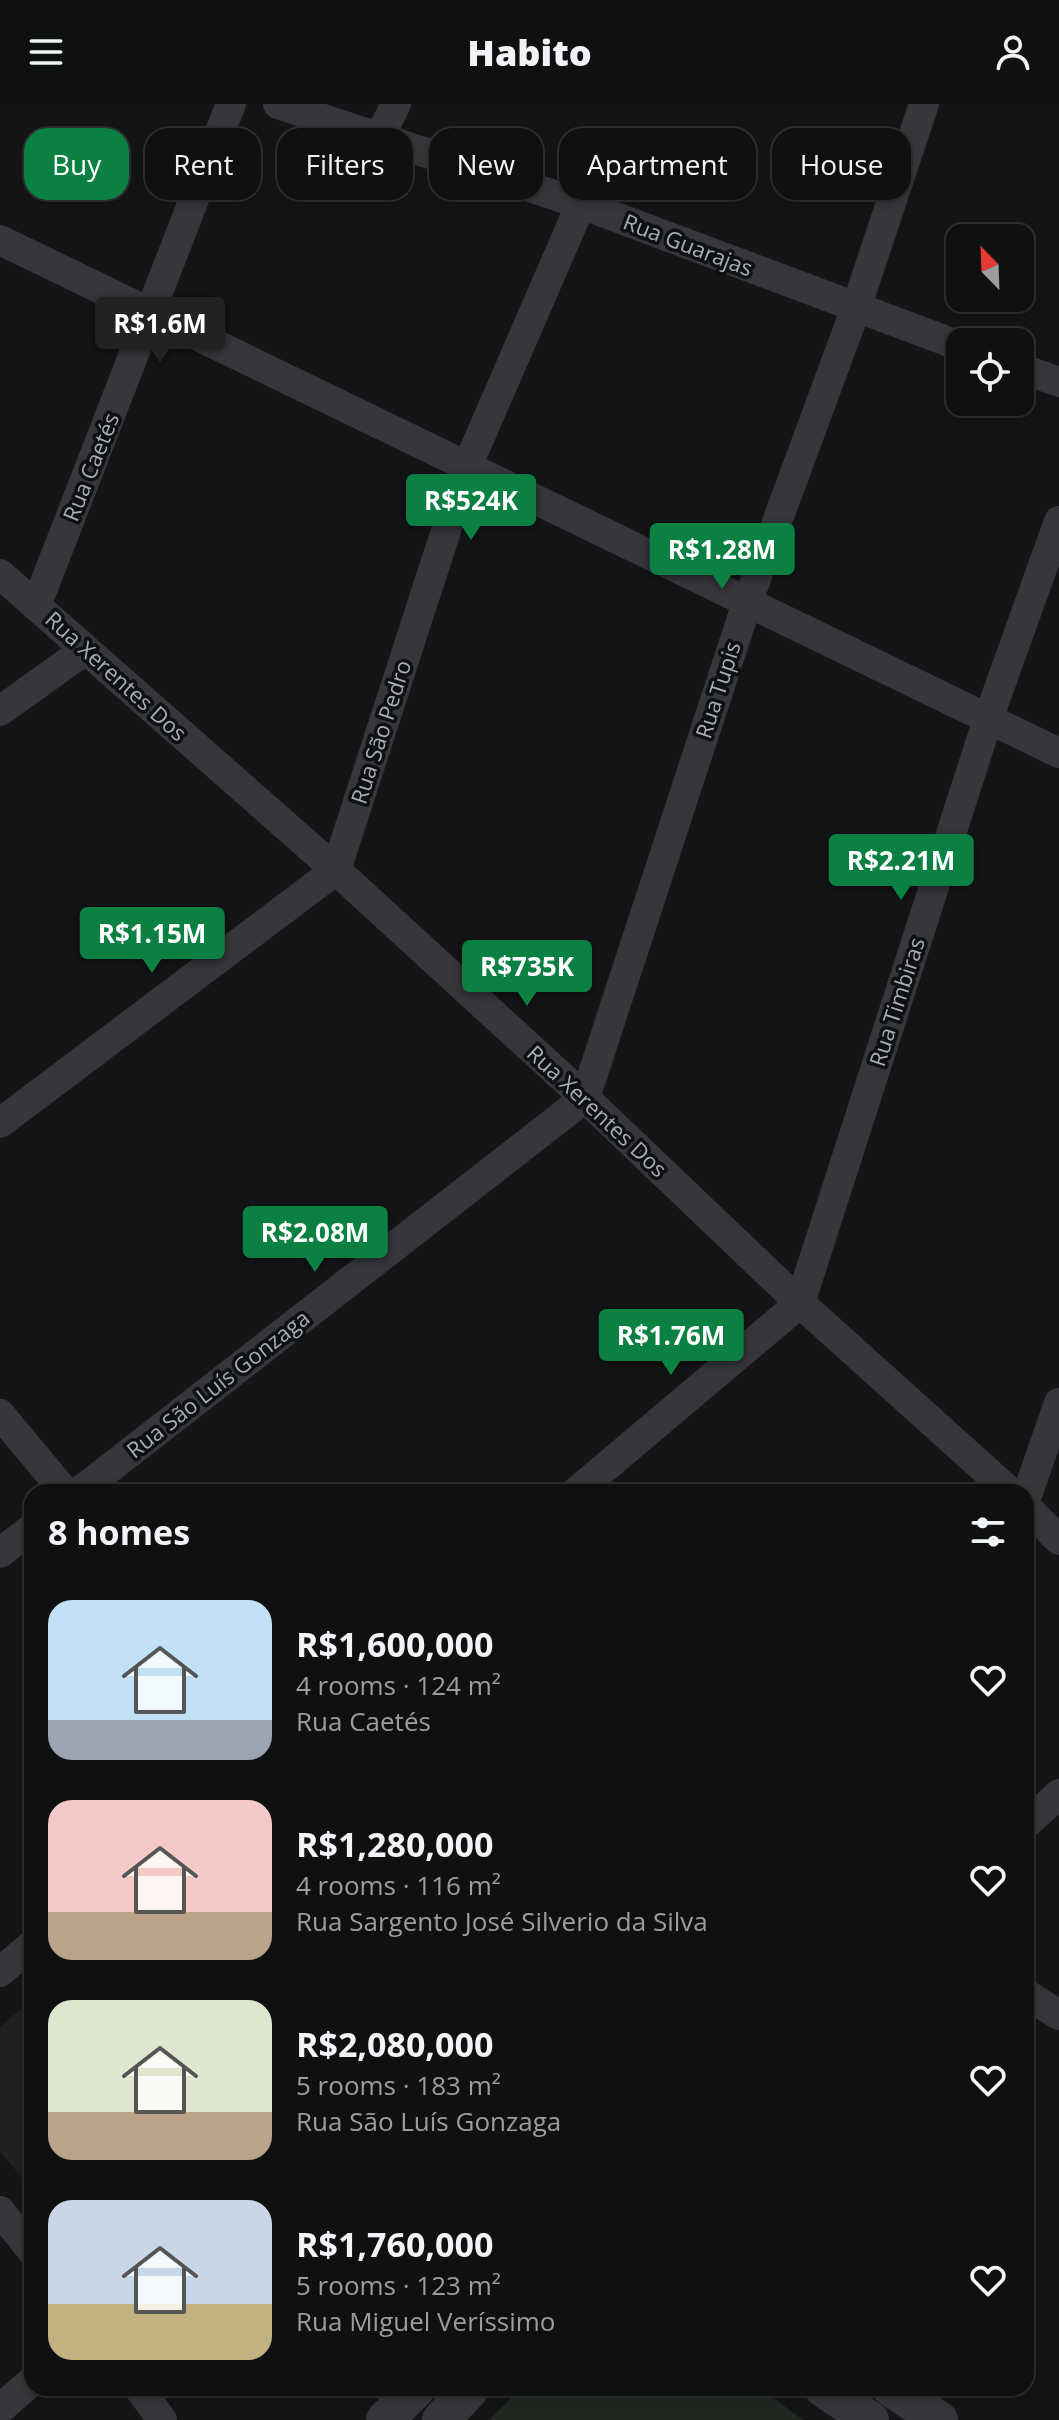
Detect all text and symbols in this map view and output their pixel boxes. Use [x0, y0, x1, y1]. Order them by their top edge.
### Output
text: Habito [467, 28, 592, 77]
icon: menu [24, 30, 68, 74]
icon: person [991, 30, 1035, 74]
chip: Buy [24, 128, 129, 200]
chip: Rent [145, 128, 261, 200]
chip: Filters [277, 128, 413, 200]
chip: New [429, 128, 543, 200]
chip: Apartment [559, 128, 756, 200]
chip: House [772, 128, 911, 200]
street label: Rua Guarajas [619, 206, 757, 282]
north arrow [946, 224, 1034, 312]
map controls [946, 224, 1034, 416]
pin: R$1.6M [95, 297, 225, 365]
text: R$1.6M [113, 305, 207, 341]
button: locate [946, 328, 1034, 416]
street label: Rua Caetés [55, 408, 125, 525]
pin: R$524K [406, 474, 536, 542]
text: R$524K [424, 482, 518, 518]
pin: R$1.28M [648, 523, 796, 591]
text: R$1.28M [668, 531, 776, 567]
street label: Rua Xerentes Dos [39, 604, 194, 747]
street label: Rua Tupis [687, 637, 747, 742]
street label: Rua São Pedro [343, 656, 417, 807]
pin: R$2.21M [827, 834, 975, 902]
text: R$2.21M [847, 842, 955, 878]
pin: R$1.15M [78, 907, 226, 975]
text: R$1.15M [98, 915, 206, 951]
street label: Rua Timbiras [861, 933, 931, 1070]
pin: R$735K [462, 940, 592, 1008]
text: R$735K [480, 948, 574, 984]
street label: Rua Xerentes Dos [521, 1038, 674, 1183]
pin: R$2.08M [241, 1206, 389, 1274]
text: R$2.08M [261, 1214, 369, 1250]
street label: Rua São Luís Gonzaga [120, 1302, 315, 1464]
pin: R$1.76M [597, 1309, 745, 1377]
text: R$1.76M [617, 1317, 725, 1353]
text: 8 homes [48, 1509, 190, 1555]
icon: filters [966, 1510, 1010, 1554]
text: R$1,600,000 [296, 1621, 493, 1667]
icon: home [112, 1632, 208, 1728]
icon: heart [966, 1658, 1010, 1702]
text: 4 rooms · 124 m² [296, 1667, 501, 1703]
text: Rua Caetés [296, 1703, 431, 1739]
text: R$1,280,000 [296, 1821, 493, 1867]
icon: home [112, 1832, 208, 1928]
icon: heart [966, 1858, 1010, 1902]
text: 4 rooms · 116 m² [296, 1867, 501, 1903]
text: Rua Sargento José Silverio da Silva [296, 1903, 708, 1939]
text: R$2,080,000 [296, 2021, 493, 2067]
icon: home [112, 2032, 208, 2128]
icon: heart [966, 2058, 1010, 2102]
text: 5 rooms · 183 m² [296, 2067, 501, 2103]
text: Rua São Luís Gonzaga [296, 2103, 561, 2139]
text: R$1,760,000 [296, 2221, 493, 2267]
icon: home [112, 2232, 208, 2328]
icon: heart [966, 2258, 1010, 2302]
text: 5 rooms · 123 m² [296, 2267, 501, 2303]
text: Rua Miguel Veríssimo [296, 2303, 555, 2339]

